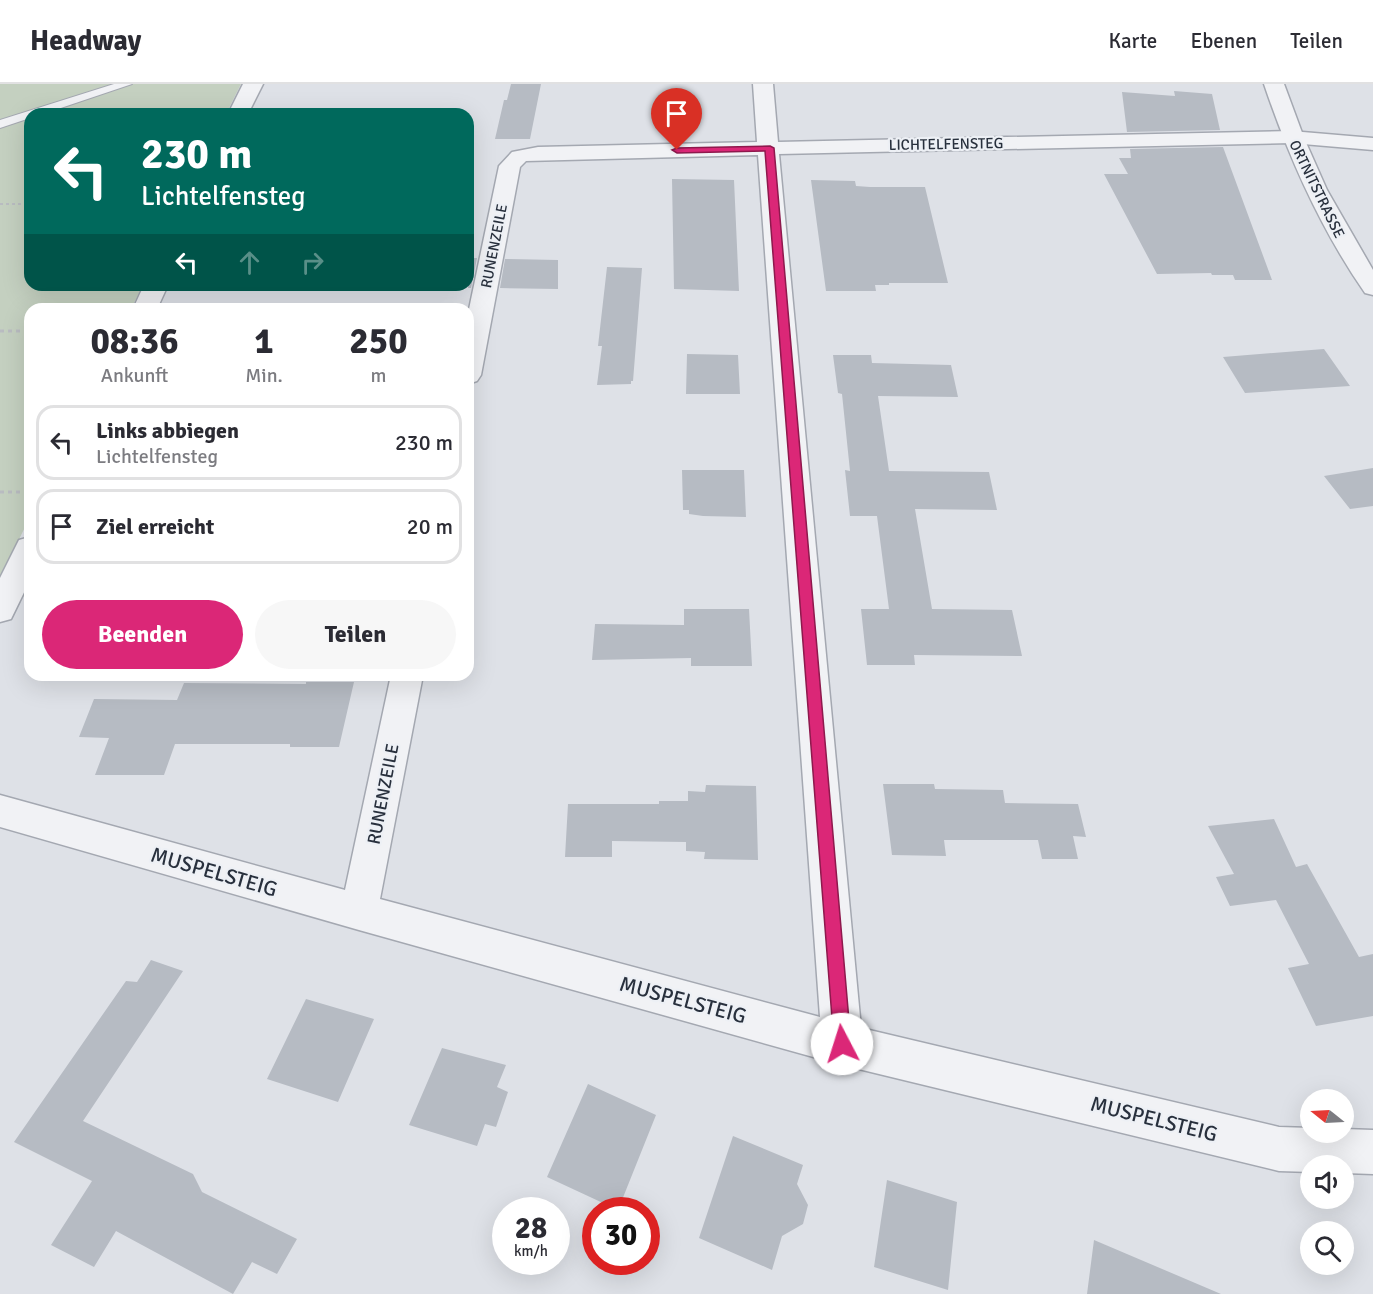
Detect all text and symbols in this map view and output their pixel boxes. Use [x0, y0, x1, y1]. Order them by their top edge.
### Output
text: Headway [30, 24, 141, 58]
text: Karte [1108, 28, 1157, 54]
text: Ebenen [1190, 28, 1257, 54]
text: Teilen [1290, 28, 1343, 54]
pin [651, 88, 702, 150]
icon: arrive [660, 97, 693, 130]
text: 230 m [141, 129, 252, 180]
icon: left [42, 132, 120, 210]
street label: LICHTELFENSTEG [889, 134, 1003, 154]
street label: ORTNITSTRASSE [1286, 137, 1348, 241]
text: Lichtelfensteg [141, 180, 306, 213]
street label: RUNENZEILE [477, 202, 511, 290]
icon: left [170, 246, 203, 279]
icon: ahead [233, 246, 266, 279]
icon: right [296, 246, 329, 279]
text: 08:36 [90, 319, 179, 364]
text: 1 [254, 319, 274, 364]
text: 250 [349, 319, 408, 364]
text: Ankunft [101, 363, 168, 388]
text: Min. [245, 363, 283, 388]
text: m [370, 363, 386, 388]
text: Links abbiegen [96, 417, 239, 444]
icon: left [45, 426, 78, 459]
text: 230 m [395, 429, 453, 456]
text: Lichtelfensteg [96, 444, 218, 469]
icon: arrive [45, 510, 78, 543]
text: Ziel erreicht [96, 513, 214, 540]
text: 20 m [407, 513, 453, 540]
button: Beenden [42, 600, 243, 669]
button: Teilen [255, 600, 456, 669]
street label: RUNENZEILE [362, 742, 404, 846]
street label: MUSPELSTEIG [148, 842, 280, 902]
street label: MUSPELSTEIG [617, 971, 749, 1029]
position arrow [810, 1012, 874, 1076]
north arrow [1300, 1089, 1354, 1143]
map controls [1300, 1089, 1354, 1275]
street label: MUSPELSTEIG [1088, 1091, 1220, 1147]
button: sound [1300, 1155, 1354, 1209]
speed limit sign: 30 [582, 1197, 660, 1275]
text: 28 [515, 1210, 547, 1247]
button: search [1300, 1221, 1354, 1275]
text: km/h [514, 1242, 548, 1260]

